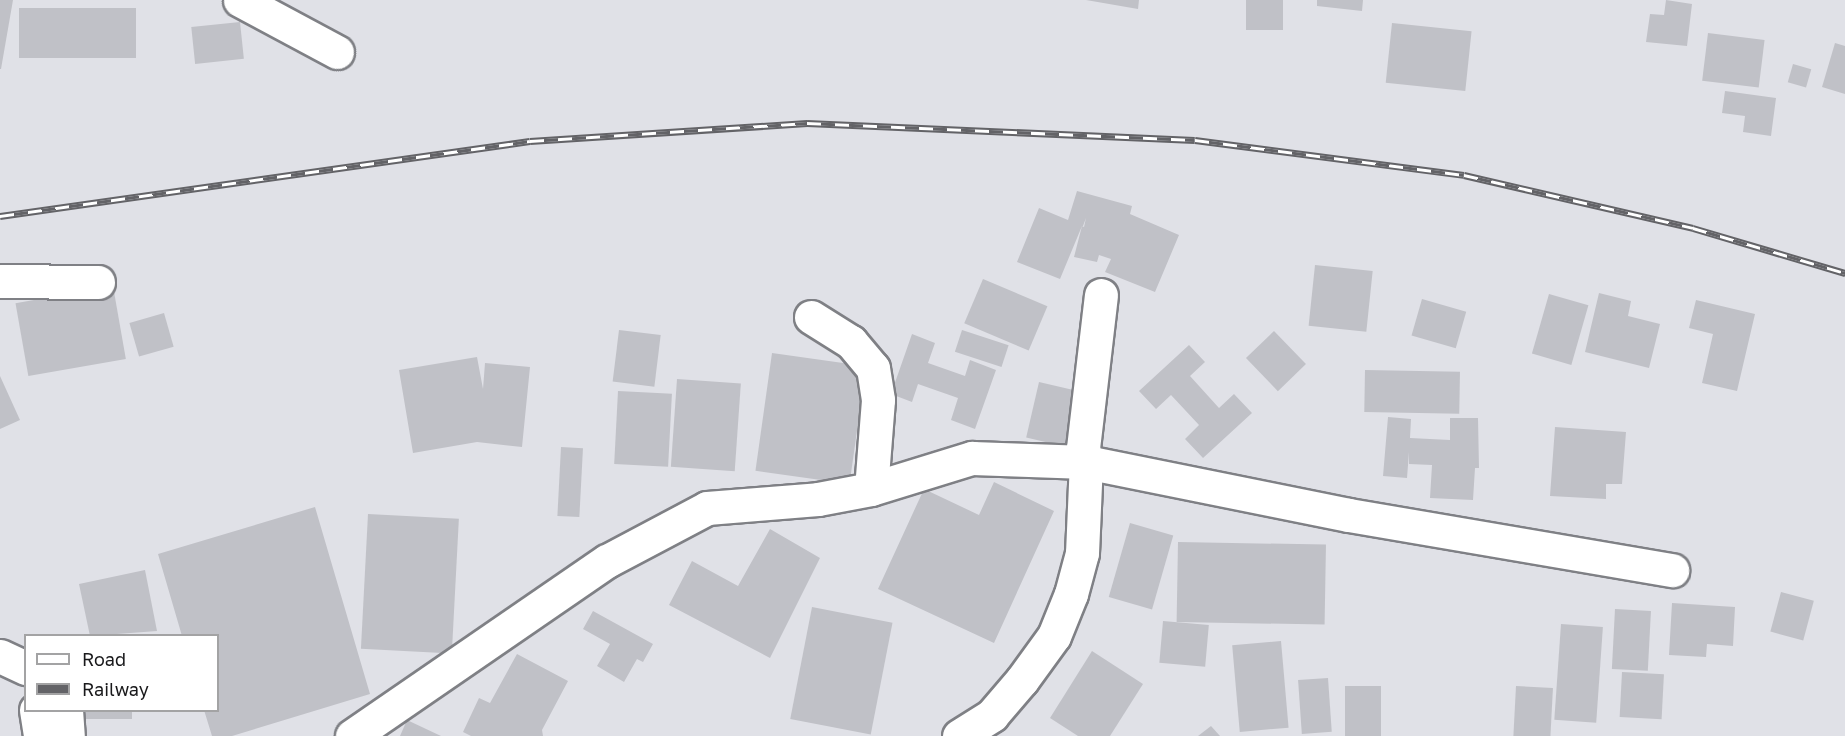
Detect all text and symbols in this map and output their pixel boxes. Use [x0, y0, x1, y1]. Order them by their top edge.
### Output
legend [24, 634, 219, 712]
text: Road [82, 648, 126, 670]
text: Railway [82, 678, 149, 700]

